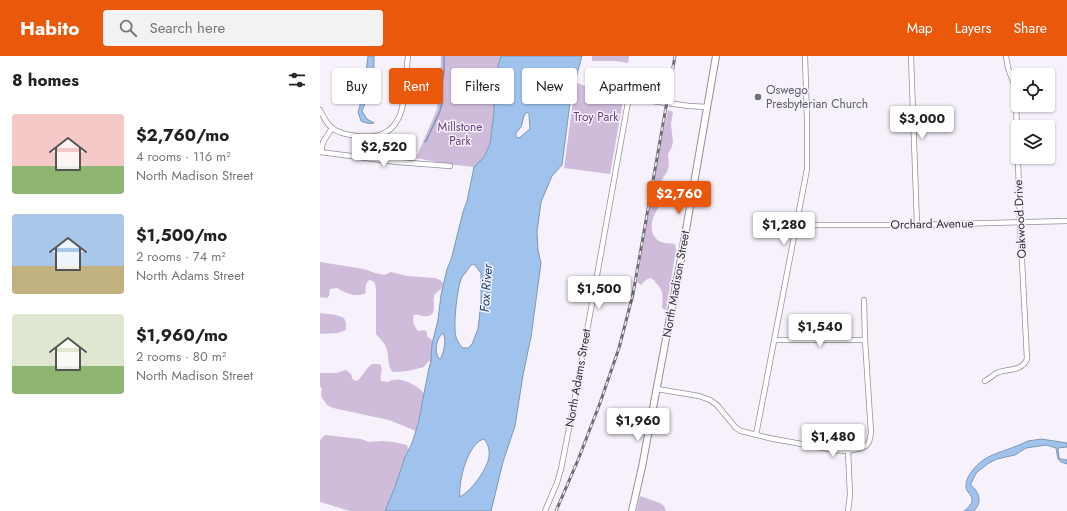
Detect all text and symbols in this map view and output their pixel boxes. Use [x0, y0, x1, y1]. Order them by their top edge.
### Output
search box [103, 10, 383, 46]
text: Habito [20, 15, 79, 42]
icon: search [117, 17, 139, 39]
text: Search here [149, 17, 225, 39]
text: Map [907, 18, 933, 38]
text: Layers [955, 18, 991, 38]
text: Share [1013, 18, 1047, 38]
text: 8 homes [12, 68, 79, 92]
chip: Buy [332, 68, 381, 104]
chip: Rent [389, 68, 443, 104]
chip: Filters [451, 68, 514, 104]
chip: New [522, 68, 577, 104]
chip: Apartment [585, 68, 674, 104]
map controls [1011, 68, 1055, 164]
button: locate [1011, 68, 1055, 112]
icon: filters [286, 69, 308, 91]
place label: Oswego Presbyterian Church [766, 81, 868, 113]
marker: Oswego Presbyterian Church [753, 92, 763, 102]
pin: $3,000 [889, 106, 955, 140]
park label: Troy Park [573, 108, 619, 126]
text: $3,000 [899, 109, 945, 128]
park label: Millstone Park [437, 118, 483, 150]
button: layers [1011, 120, 1055, 164]
text: $2,760/mo [136, 123, 229, 147]
icon: home [44, 130, 92, 178]
pin: $2,520 [351, 134, 417, 168]
text: $2,520 [361, 137, 407, 156]
text: 4 rooms · 116 m² [136, 147, 231, 166]
text: North Madison Street [136, 166, 253, 185]
street label: Oakwood Drive [1009, 179, 1031, 259]
pin: $2,760 [646, 181, 712, 215]
text: $2,760 [656, 184, 702, 203]
pin: $1,280 [751, 212, 817, 246]
street label: Orchard Avenue [890, 214, 974, 234]
text: $1,280 [762, 215, 806, 234]
text: $1,500/mo [136, 223, 227, 247]
street label: North Madison Street [658, 229, 694, 339]
icon: home [44, 230, 92, 278]
text: 2 rooms · 74 m² [136, 247, 226, 266]
water label: Fox River [475, 263, 497, 313]
text: North Adams Street [136, 266, 244, 285]
pin: $1,500 [566, 276, 632, 310]
text: $1,500 [577, 279, 621, 298]
pin: $1,540 [787, 314, 853, 348]
text: $1,540 [798, 317, 842, 336]
text: $1,960/mo [136, 323, 228, 347]
street label: North Adams Street [560, 327, 596, 429]
icon: home [44, 330, 92, 378]
text: 2 rooms · 80 m² [136, 347, 226, 366]
text: North Madison Street [136, 366, 253, 385]
pin: $1,960 [605, 408, 671, 442]
text: $1,960 [616, 411, 660, 430]
pin: $1,480 [800, 424, 866, 458]
text: $1,480 [811, 427, 855, 446]

